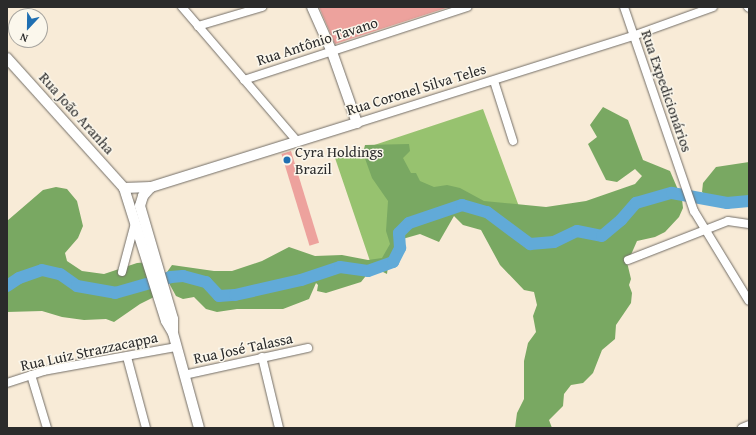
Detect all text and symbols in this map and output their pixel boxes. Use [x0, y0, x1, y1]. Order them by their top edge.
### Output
north arrow [8, 8, 48, 48]
street label: Rua Antônio Tavano [254, 13, 380, 69]
street label: Rua Expedicionários [638, 28, 696, 154]
text: N [17, 29, 30, 47]
street label: Rua Coronel Silva Teles [344, 59, 488, 119]
street label: Rua João Aranha [36, 68, 118, 158]
place label: Cyra Holdings Brazil [295, 142, 383, 177]
marker: Cyra Holdings Brazil [282, 155, 292, 165]
street label: Rua Luiz Strazzacappa [19, 328, 159, 374]
street label: Rua José Talassa [192, 329, 294, 367]

